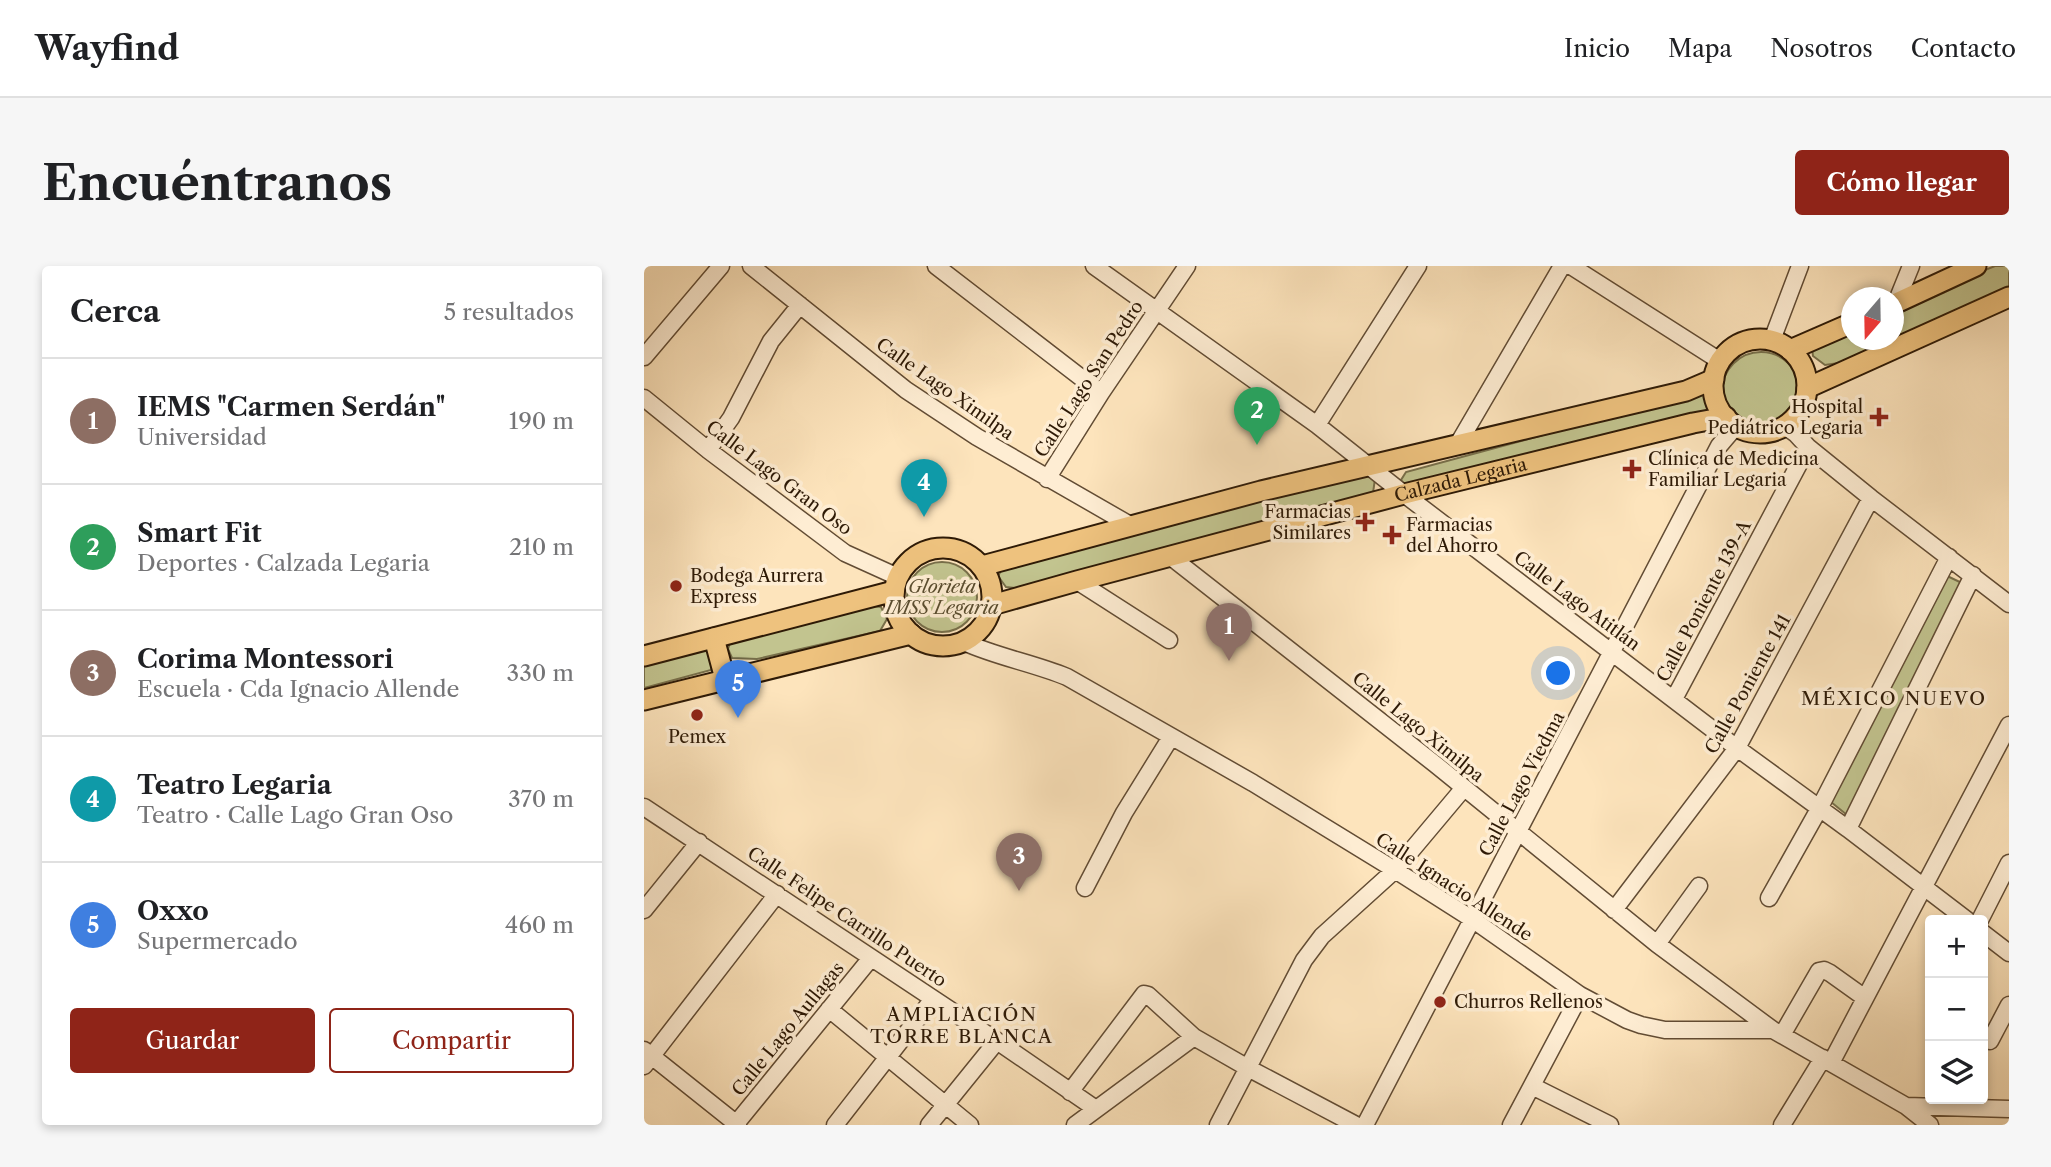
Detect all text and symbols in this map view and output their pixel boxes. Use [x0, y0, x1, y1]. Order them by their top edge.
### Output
text: Wayfind [35, 28, 179, 69]
text: Inicio [1564, 34, 1630, 63]
text: Mapa [1668, 34, 1732, 63]
text: Nosotros [1770, 34, 1873, 63]
text: Contacto [1911, 34, 2016, 63]
button: Cómo llegar [1795, 150, 2009, 215]
text: Encuéntranos [42, 152, 392, 213]
north arrow [1841, 287, 1904, 350]
text: Cerca [70, 293, 160, 330]
street label: Calle Lago San Pedro [1030, 296, 1148, 462]
text: 5 resultados [444, 298, 574, 326]
street label: Calle Lago Ximilpa [872, 333, 1018, 445]
pin: 2 [1234, 387, 1280, 445]
text: IEMS "Carmen Serdán" [137, 391, 445, 423]
place label: Hospital Pediátrico Legaria [1708, 396, 1863, 439]
text: 1 [88, 407, 98, 435]
text: 190 m [509, 407, 574, 435]
marker: Hospital Pediátrico Legaria [1869, 407, 1889, 427]
street label: Calle Lago Gran Oso [702, 416, 856, 540]
text: Universidad [137, 423, 267, 451]
place label: Clínica de Medicina Familiar Legaria [1648, 448, 1819, 491]
street label: Calzada Legaria [1392, 453, 1530, 507]
pin: 4 [901, 459, 947, 517]
marker: Clínica de Medicina Familiar Legaria [1622, 459, 1642, 479]
place label: Farmacias Similares [1264, 501, 1351, 544]
marker: Farmacias Similares [1357, 514, 1373, 530]
place label: Farmacias del Ahorro [1406, 514, 1498, 557]
street label: Calle Poniente 139-A [1652, 516, 1756, 686]
text: Smart Fit [137, 517, 262, 549]
marker: Farmacias del Ahorro [1384, 527, 1400, 543]
text: 2 [86, 533, 100, 561]
text: 210 m [509, 533, 574, 561]
street label: Calle Lago Atitlán [1510, 546, 1644, 656]
text: Deportes · Calzada Legaria [137, 549, 430, 577]
place label: Bodega Aurrera Express [690, 565, 824, 608]
park label: Glorieta IMSS Legaria [883, 576, 999, 619]
marker: Bodega Aurrera Express [668, 578, 684, 594]
pin: 1 [1206, 603, 1252, 661]
street label: Calle Poniente 141 [1700, 610, 1796, 758]
text: Corima Montessori [137, 643, 394, 675]
your location [1541, 656, 1575, 690]
text: 3 [87, 659, 100, 687]
text: 330 m [507, 659, 574, 687]
pin: 5 [715, 660, 761, 718]
street label: Calle Lago Ximilpa [1348, 667, 1489, 787]
text: Escuela · Cda Ignacio Allende [137, 675, 459, 703]
district label: MÉXICO NUEVO [1801, 687, 1987, 710]
marker: Pemex [689, 707, 705, 723]
street label: Calle Lago Viedma [1475, 708, 1570, 860]
place label: Pemex [668, 726, 727, 748]
text: Teatro Legaria [137, 769, 332, 801]
text: 4 [86, 785, 100, 813]
text: 370 m [508, 785, 574, 813]
text: Teatro · Calle Lago Gran Oso [137, 801, 453, 829]
street label: Calle Ignacio Allende [1372, 828, 1536, 946]
pin: 3 [996, 833, 1042, 891]
street label: Calle Felipe Carrillo Puerto [743, 842, 951, 992]
text: Oxxo [137, 895, 209, 927]
text: 5 [87, 911, 99, 939]
text: 460 m [505, 911, 574, 939]
map controls [1925, 915, 1988, 1104]
button: + [1925, 915, 1988, 978]
text: Supermercado [137, 927, 298, 955]
street label: Calle Lago Aullagas [727, 958, 849, 1100]
button: − [1925, 978, 1988, 1041]
place label: Churros Rellenos [1454, 991, 1603, 1013]
marker: Churros Rellenos [1432, 994, 1448, 1010]
district label: AMPLIACIÓN TORRE BLANCA [870, 1003, 1054, 1048]
button: Guardar [70, 1008, 315, 1073]
button: Compartir [329, 1008, 574, 1073]
button: layers [1925, 1041, 1988, 1104]

